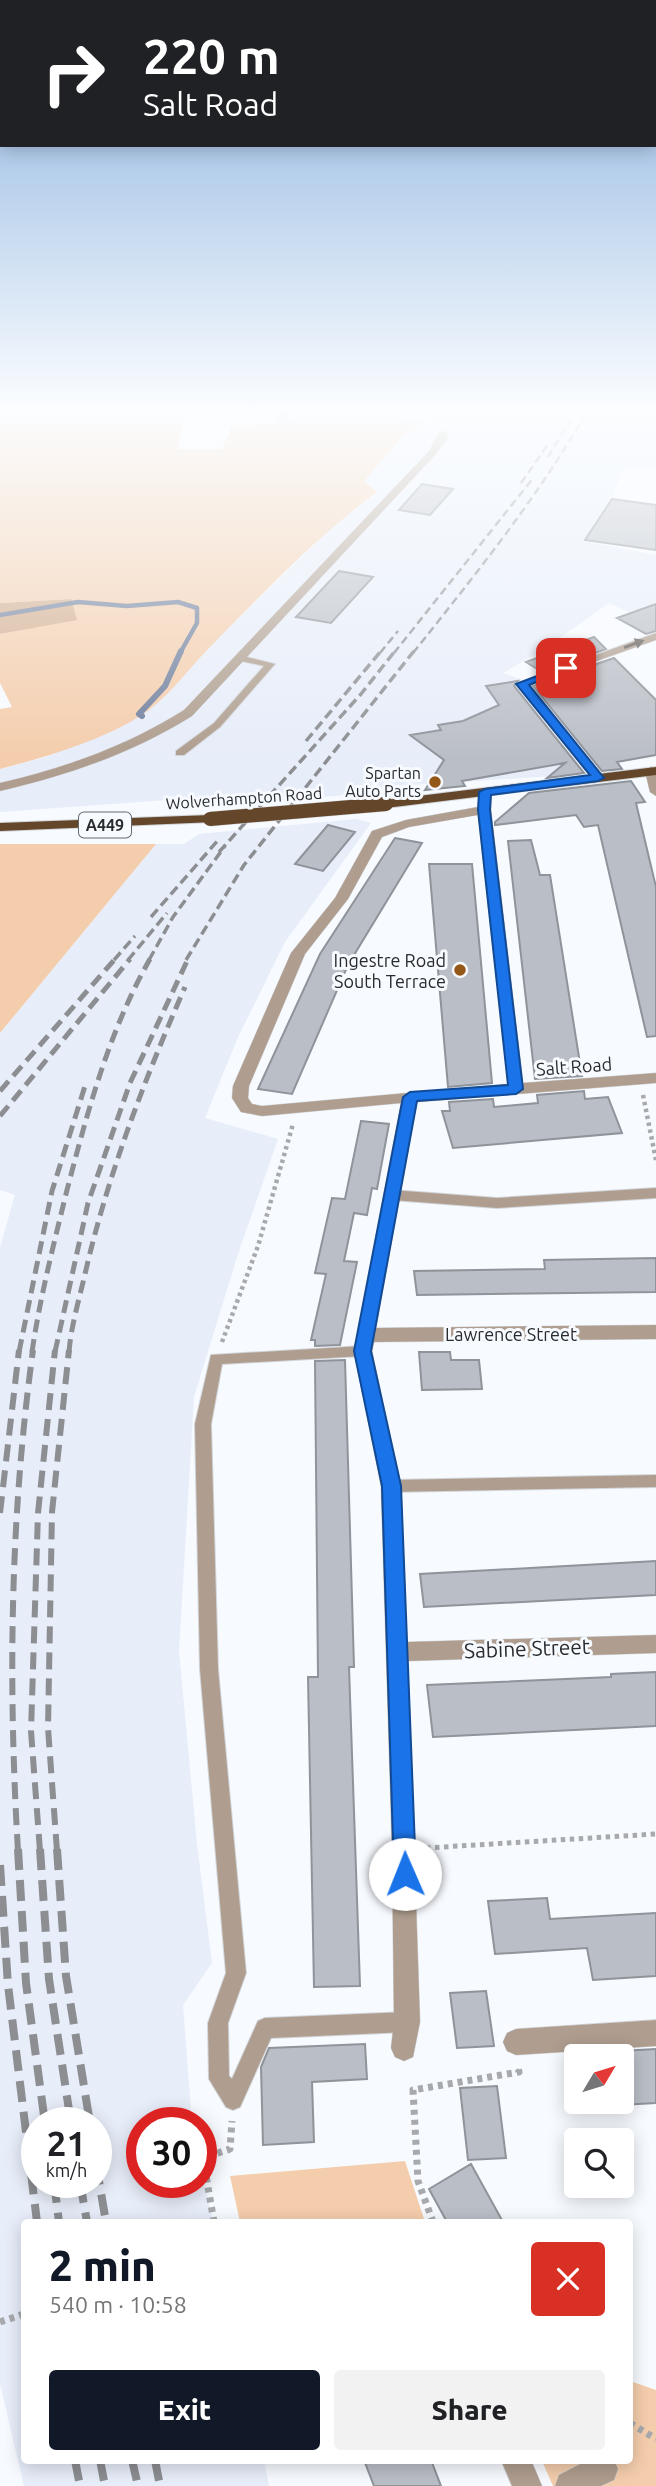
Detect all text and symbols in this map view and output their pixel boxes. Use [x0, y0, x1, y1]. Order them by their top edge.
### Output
icon: right [28, 28, 119, 119]
text: 220 m [143, 28, 280, 83]
text: Salt Road [143, 86, 278, 122]
pin [536, 638, 596, 698]
one-way arrow [623, 638, 644, 649]
icon: arrive [547, 649, 585, 687]
place label: Spartan Auto Parts [345, 764, 421, 800]
marker: Spartan Auto Parts [427, 774, 443, 790]
street label: Wolverhampton Road [165, 784, 323, 812]
road number: A449 [79, 812, 131, 838]
place label: Ingestre Road South Terrace [334, 950, 446, 991]
marker: Ingestre Road South Terrace [452, 962, 468, 978]
street label: Salt Road [535, 1053, 613, 1079]
street label: Lawrence Street [445, 1324, 577, 1344]
street label: Sabine Street [464, 1634, 590, 1662]
position arrow [368, 1837, 442, 1911]
north arrow [564, 2044, 634, 2114]
map controls [564, 2044, 634, 2198]
speed limit sign: 30 [126, 2107, 217, 2198]
text: 21 [47, 2123, 86, 2163]
button: search [564, 2128, 634, 2198]
text: km/h [46, 2160, 87, 2180]
text: 2 min [49, 2242, 156, 2289]
button: close [531, 2242, 605, 2316]
text: 540 m · 10:58 [49, 2292, 187, 2317]
button: Exit [49, 2370, 320, 2450]
button: Share [334, 2370, 605, 2450]

